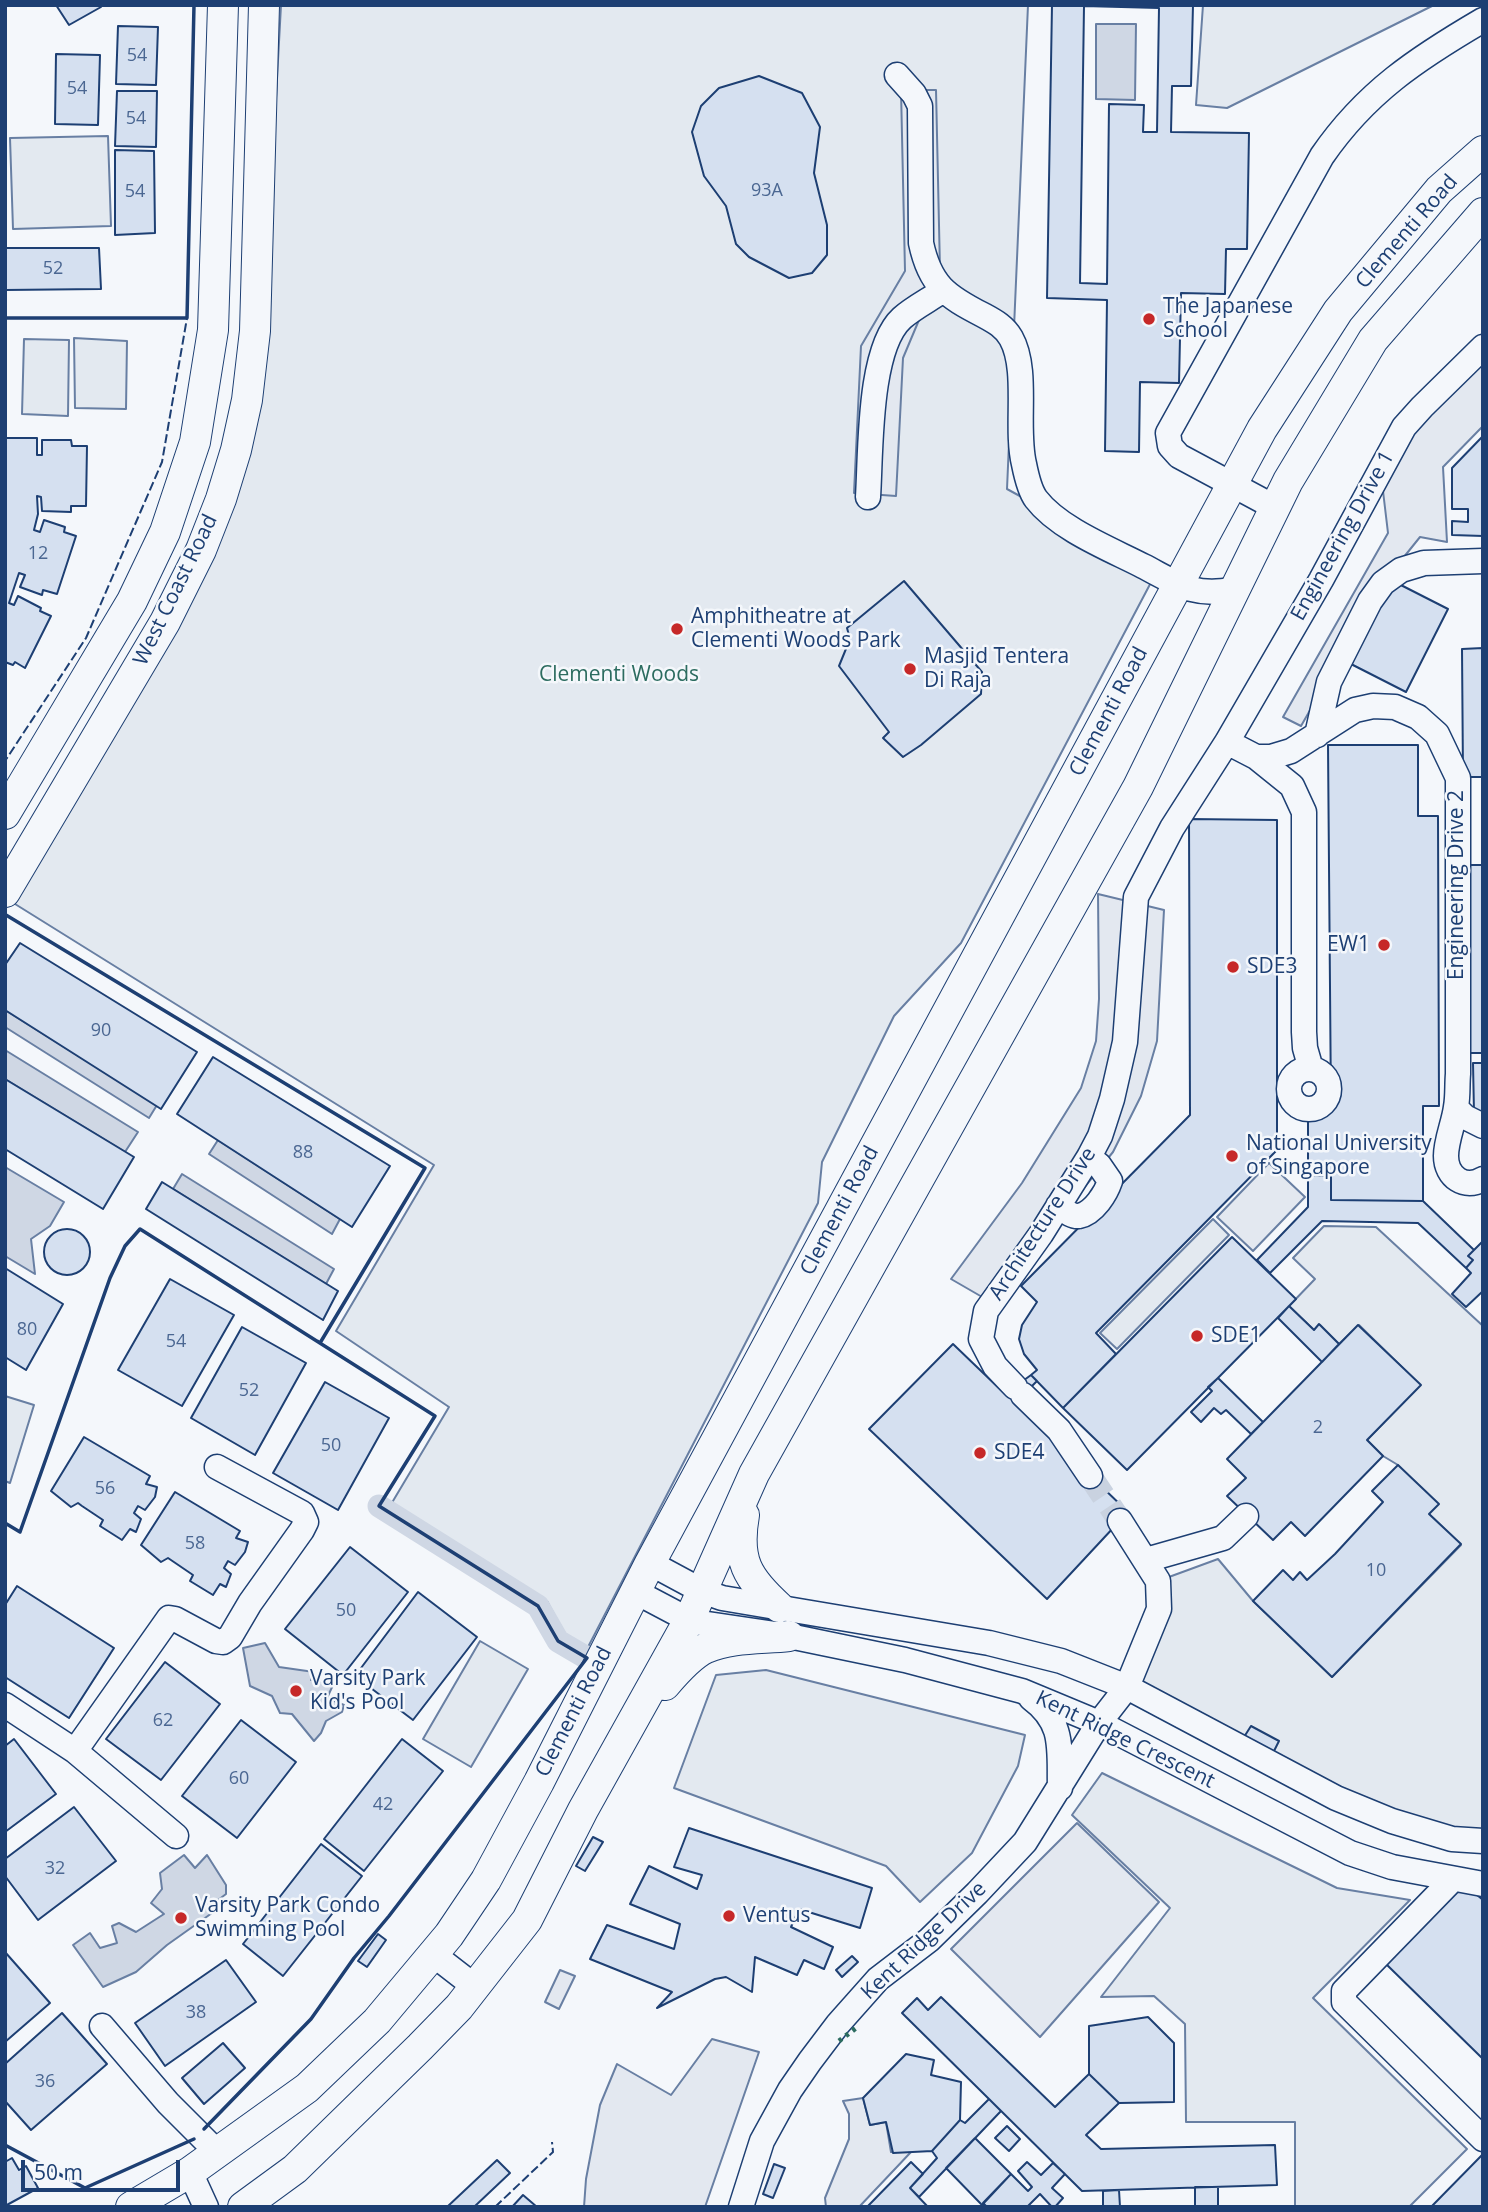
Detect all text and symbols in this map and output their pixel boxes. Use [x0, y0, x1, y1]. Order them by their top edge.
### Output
house number: 54 [127, 45, 147, 67]
house number: 54 [67, 78, 87, 100]
house number: 54 [126, 108, 146, 130]
street label: Clementi Road [1351, 170, 1463, 294]
house number: 93A [751, 180, 783, 202]
house number: 54 [125, 181, 145, 203]
house number: 52 [43, 258, 63, 280]
place label: The Japanese School [1163, 294, 1293, 344]
marker: The Japanese School [1141, 311, 1157, 327]
street label: Engineering Drive 1 [1286, 447, 1400, 625]
street label: West Coast Road [129, 510, 223, 670]
house number: 12 [28, 543, 48, 565]
place label: Amphitheatre at Clementi Woods Park [691, 604, 901, 654]
marker: Amphitheatre at Clementi Woods Park [669, 621, 685, 637]
street label: Clementi Road [1064, 643, 1154, 781]
place label: Masjid Tentera Di Raja [924, 644, 1069, 694]
marker: Masjid Tentera Di Raja [902, 661, 918, 677]
park label: Clementi Woods [539, 662, 699, 688]
street label: Engineering Drive 2 [1444, 790, 1470, 980]
place label: EW1 [1327, 932, 1370, 958]
marker: EW1 [1376, 937, 1392, 953]
place label: SDE3 [1247, 954, 1297, 980]
marker: SDE3 [1225, 959, 1241, 975]
house number: 90 [91, 1020, 111, 1042]
place label: National University of Singapore [1246, 1131, 1432, 1181]
house number: 88 [293, 1142, 313, 1164]
street label: Clementi Road [795, 1142, 885, 1280]
street label: Architecture Drive [984, 1143, 1102, 1305]
marker: National University of Singapore [1224, 1148, 1240, 1164]
house number: 80 [17, 1319, 37, 1341]
place label: SDE1 [1211, 1323, 1261, 1349]
marker: SDE1 [1189, 1328, 1205, 1344]
house number: 54 [166, 1331, 186, 1353]
house number: 52 [239, 1380, 259, 1402]
house number: 2 [1313, 1417, 1323, 1439]
house number: 50 [321, 1435, 341, 1457]
place label: SDE4 [994, 1440, 1044, 1466]
marker: SDE4 [972, 1445, 988, 1461]
house number: 56 [95, 1478, 115, 1500]
house number: 58 [185, 1533, 205, 1555]
house number: 10 [1366, 1560, 1386, 1582]
house number: 50 [336, 1600, 356, 1622]
street label: Clementi Road [530, 1643, 618, 1781]
place label: Varsity Park Kid's Pool [310, 1666, 425, 1716]
marker: Varsity Park Kid's Pool [288, 1683, 304, 1699]
street label: Kent Ridge Crescent [1031, 1686, 1219, 1794]
house number: 62 [153, 1710, 173, 1732]
house number: 60 [229, 1768, 249, 1790]
house number: 42 [373, 1794, 393, 1816]
house number: 32 [45, 1858, 65, 1880]
street label: Kent Ridge Drive [856, 1877, 992, 2005]
place label: Varsity Park Condo Swimming Pool [195, 1893, 380, 1943]
place label: Ventus [743, 1903, 811, 1929]
marker: Ventus [721, 1908, 737, 1924]
marker: Varsity Park Condo Swimming Pool [173, 1910, 189, 1926]
house number: 38 [186, 2002, 206, 2024]
house number: 36 [35, 2071, 55, 2093]
scale bar [24, 2146, 184, 2190]
text: 50 m [34, 2158, 83, 2186]

